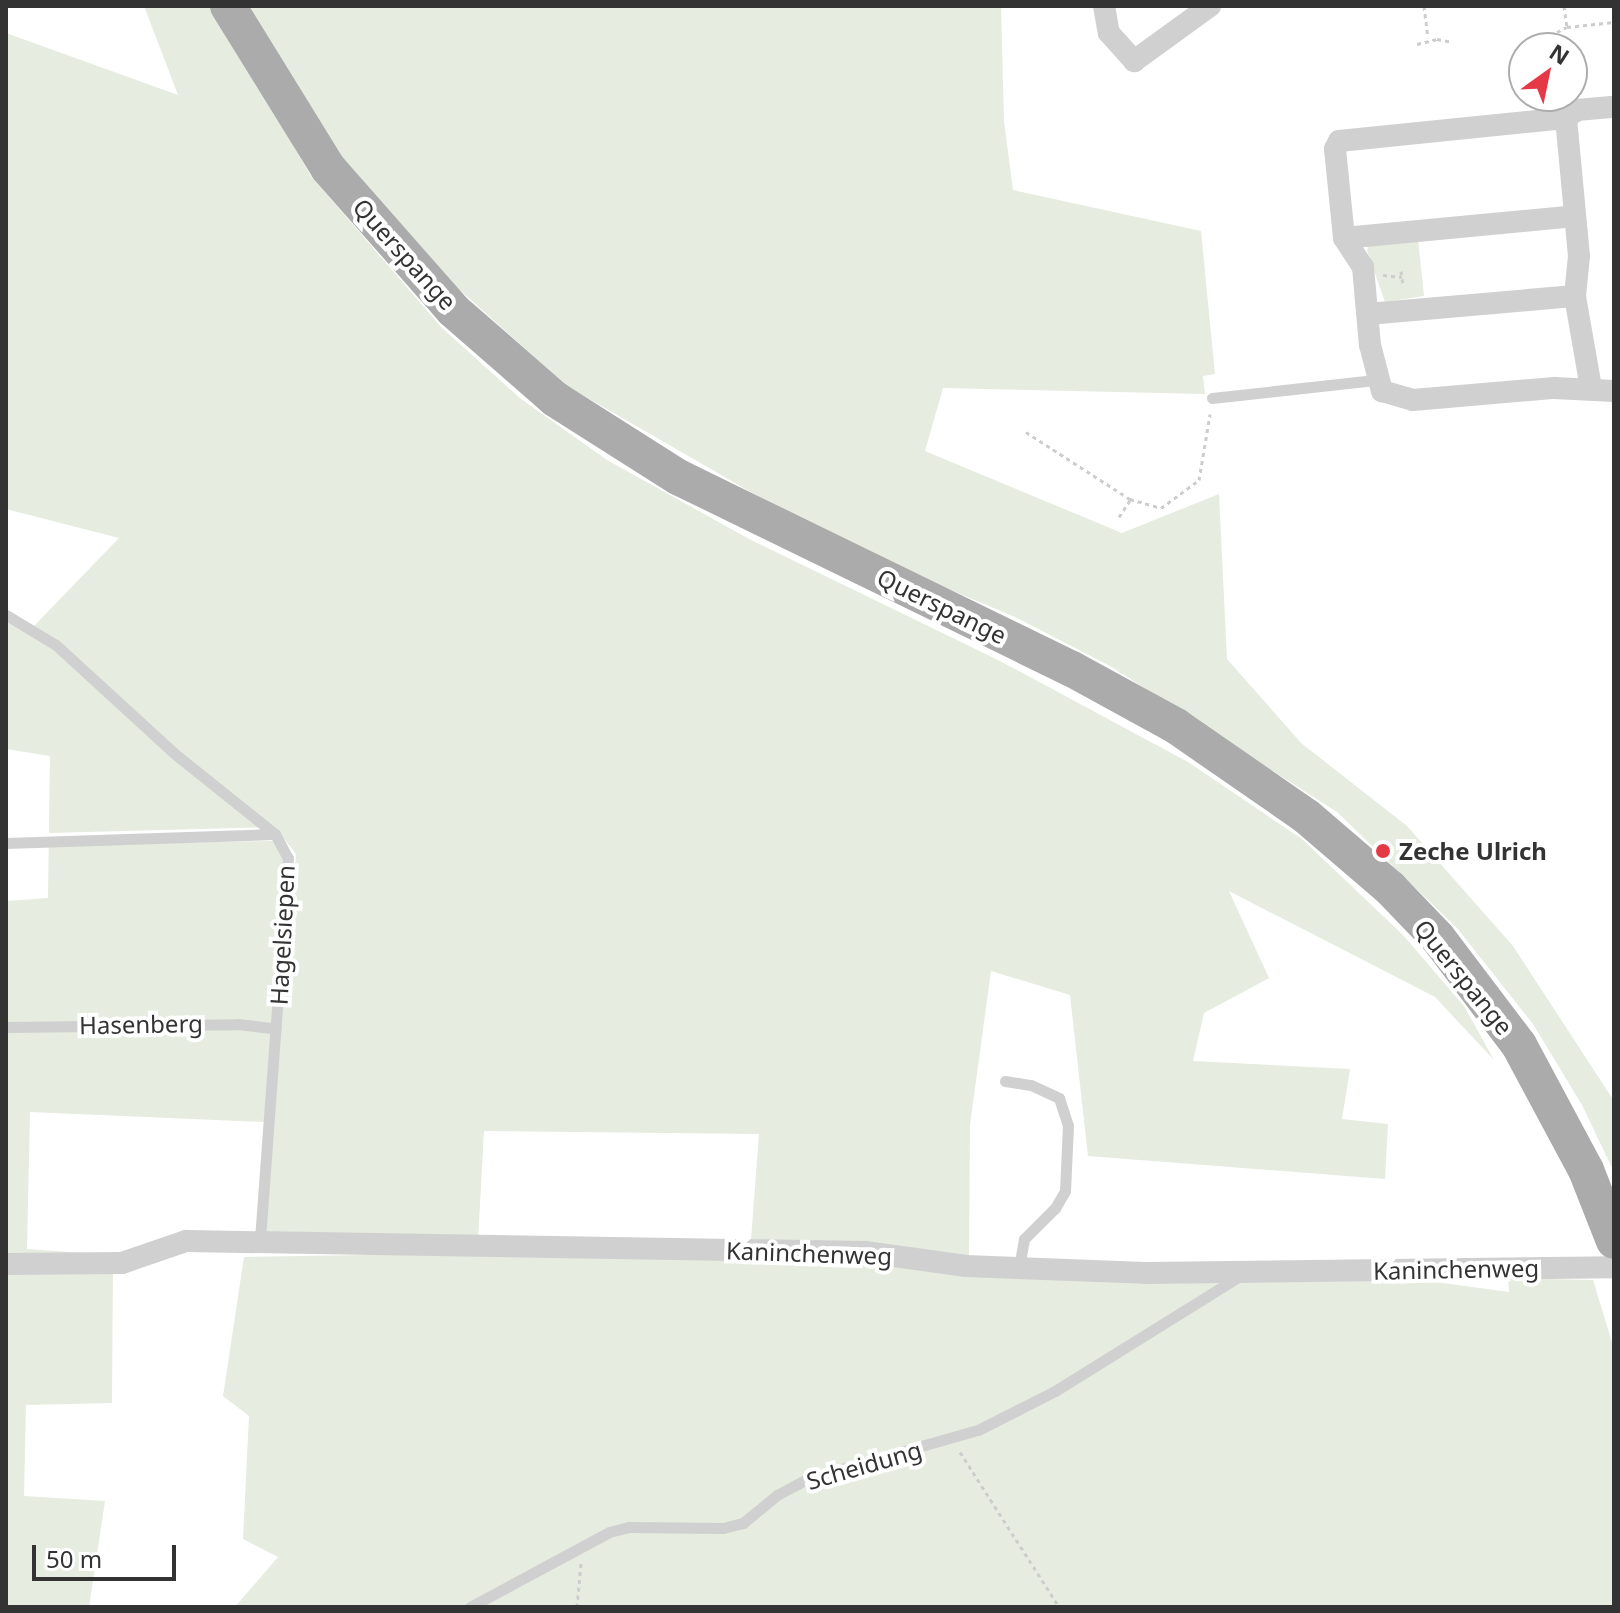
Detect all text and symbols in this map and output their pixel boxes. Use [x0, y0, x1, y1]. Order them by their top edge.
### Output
north arrow [1508, 32, 1588, 112]
text: N [1544, 36, 1576, 71]
street label: Querspange [348, 192, 462, 316]
street label: Querspange [873, 562, 1011, 650]
place label: Zeche Ulrich [1399, 837, 1547, 865]
marker: Zeche Ulrich [1374, 842, 1392, 860]
street label: Hagelsiepen [264, 864, 300, 1006]
street label: Querspange [1409, 914, 1519, 1040]
street label: Hasenberg [79, 1009, 203, 1039]
street label: Kaninchenweg [726, 1236, 892, 1270]
street label: Kaninchenweg [1373, 1253, 1539, 1285]
street label: Scheidung [803, 1435, 925, 1495]
scale bar [36, 1529, 180, 1579]
text: 50 m [46, 1542, 102, 1575]

